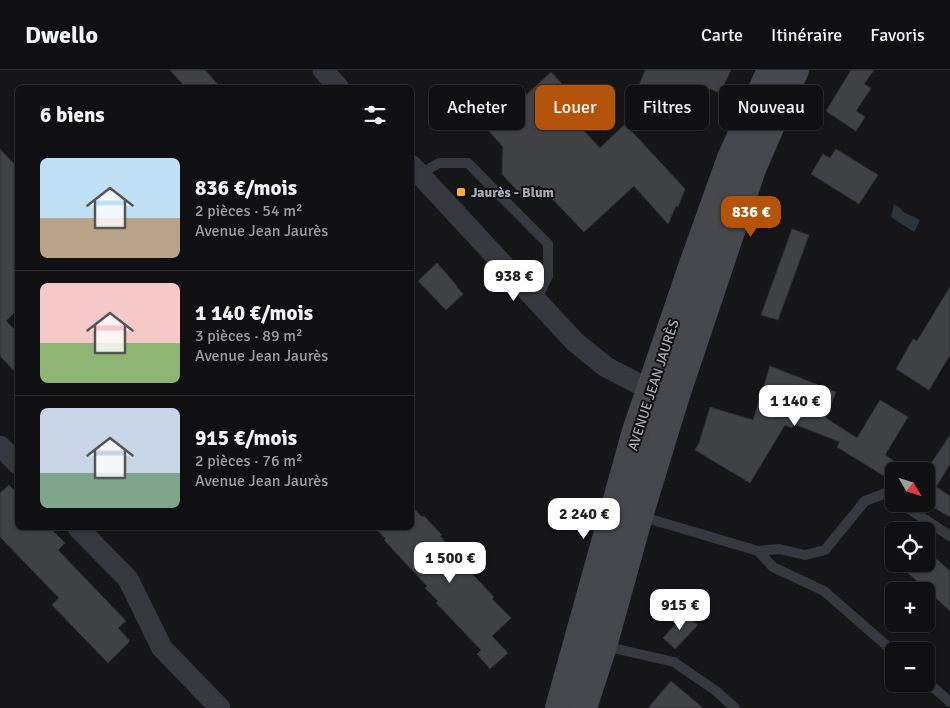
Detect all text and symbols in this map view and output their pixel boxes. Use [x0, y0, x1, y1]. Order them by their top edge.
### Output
text: Dwello [25, 20, 98, 50]
text: Carte [701, 24, 743, 46]
text: Itinéraire [771, 24, 842, 46]
text: Favoris [870, 24, 925, 46]
chip: Acheter [429, 85, 525, 130]
chip: Louer [535, 85, 615, 130]
chip: Filtres [625, 85, 709, 130]
chip: Nouveau [719, 85, 823, 130]
icon: filters [361, 101, 389, 129]
text: 6 biens [40, 102, 105, 128]
text: 836 €/mois [195, 175, 297, 201]
icon: home [80, 178, 140, 238]
place label: Jaurès - Blum [471, 184, 554, 201]
marker: Jaurès - Blum [455, 186, 467, 198]
pin: 836 € [716, 196, 786, 238]
text: 2 pièces · 54 m² [195, 201, 303, 221]
text: 836 € [732, 202, 770, 222]
text: Avenue Jean Jaurès [195, 221, 328, 241]
pin: 938 € [479, 260, 549, 302]
text: 938 € [495, 266, 533, 286]
text: 1 140 €/mois [195, 300, 313, 326]
icon: home [80, 303, 140, 363]
street label: AVENUE JEAN JAURÈS [624, 317, 683, 453]
text: 3 pièces · 89 m² [195, 326, 303, 346]
text: Avenue Jean Jaurès [195, 346, 328, 366]
pin: 1 140 € [749, 384, 841, 427]
text: 1 140 € [770, 391, 820, 411]
text: 915 €/mois [195, 425, 297, 451]
icon: home [80, 428, 140, 488]
text: 2 pièces · 76 m² [195, 451, 303, 471]
north arrow [885, 462, 935, 512]
map controls [885, 462, 935, 692]
text: Avenue Jean Jaurès [195, 471, 328, 491]
pin: 2 240 € [538, 498, 630, 540]
text: 2 240 € [559, 504, 609, 524]
button: locate [885, 522, 935, 572]
pin: 1 500 € [404, 542, 496, 584]
text: 1 500 € [425, 548, 475, 568]
button: + [885, 582, 935, 632]
pin: 915 € [645, 588, 715, 631]
text: 915 € [661, 595, 699, 615]
button: − [885, 642, 935, 692]

